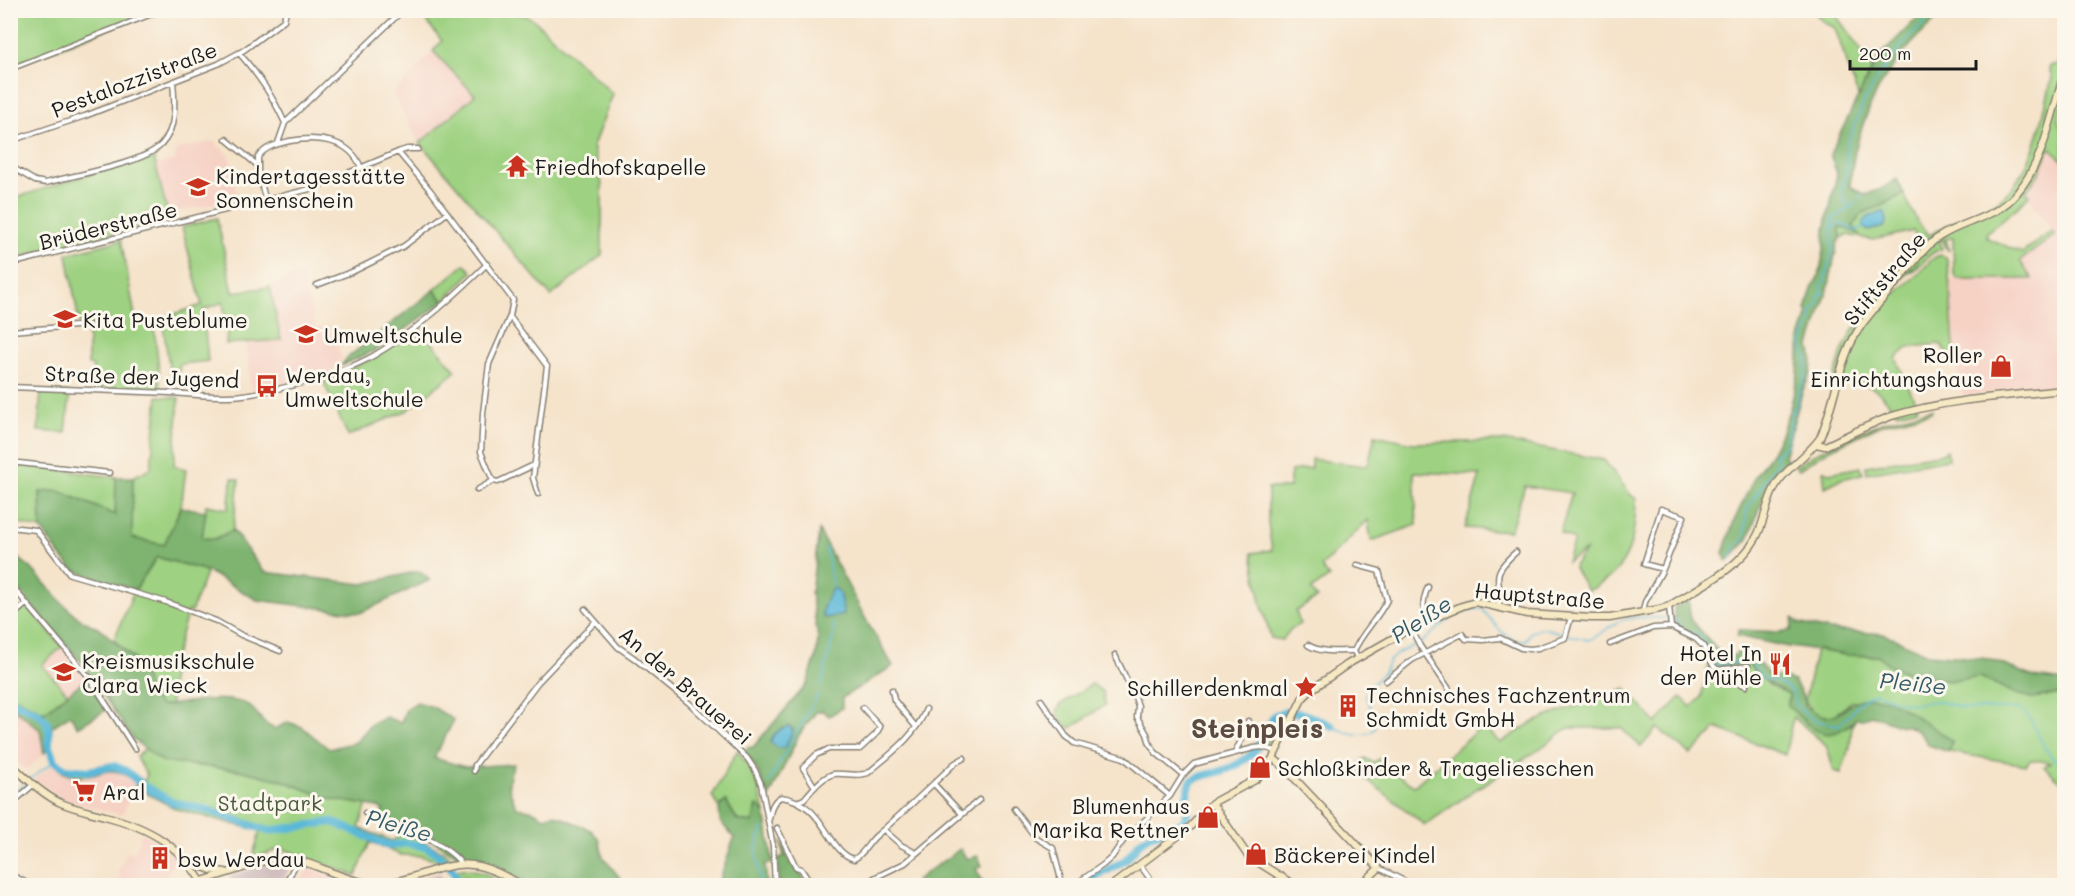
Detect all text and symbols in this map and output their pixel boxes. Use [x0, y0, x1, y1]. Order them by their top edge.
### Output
scale bar [1850, 33, 1976, 71]
street label: Pestalozzistraße [47, 35, 221, 123]
text: 200 m [1859, 41, 1911, 65]
temple icon: Friedhofskapelle [504, 153, 530, 179]
place label: Friedhofskapelle [535, 153, 706, 180]
place label: Kindertagesstätte Sonnenschein [216, 162, 405, 213]
school or university icon: Kindertagesstätte Sonnenschein [185, 174, 211, 200]
street label: Brüderstraße [36, 195, 180, 255]
street label: Stiftstraße [1837, 226, 1931, 330]
school or university icon: Kita Pusteblume [52, 306, 78, 332]
place label: Kita Pusteblume [83, 306, 248, 333]
school or university icon: Umweltschule [293, 321, 319, 347]
place label: Umweltschule [324, 321, 463, 348]
place label: Roller Einrichtungshaus [1810, 341, 1983, 392]
shop icon: Roller Einrichtungshaus [1988, 353, 2014, 379]
street label: Straße der Jugend [44, 359, 240, 393]
place label: Werdau, Umweltschule [285, 361, 424, 412]
bus stop icon: Werdau, Umweltschule [254, 373, 280, 399]
street label: Hauptstraße [1474, 576, 1606, 614]
water label: Pleiße [1385, 589, 1457, 649]
street label: An der Brauerei [614, 620, 758, 750]
place label: Hotel In der Mühle [1660, 639, 1762, 690]
place label: Kreismusikschule Clara Wieck [82, 647, 255, 698]
restaurant icon: Hotel In der Mühle [1767, 651, 1793, 677]
school or university icon: Kreismusikschule Clara Wieck [51, 659, 77, 685]
water label: Pleiße [1878, 665, 1948, 701]
place label: Schillerdenkmal [1127, 674, 1288, 701]
place icon: Schillerdenkmal [1293, 674, 1319, 700]
place label: Technisches Fachzentrum Schmidt GmbH [1366, 681, 1631, 732]
building icon: Technisches Fachzentrum Schmidt GmbH [1335, 693, 1361, 719]
district label: Steinpleis [1191, 710, 1323, 745]
shop icon: Schloßkinder & Trageliesschen [1247, 754, 1273, 780]
place label: Schloßkinder & Trageliesschen [1278, 754, 1594, 781]
supermarket icon: Aral [71, 778, 97, 804]
place label: Aral [102, 778, 145, 805]
park label: Stadtpark [218, 789, 322, 816]
place label: Blumenhaus Marika Rettner [1032, 792, 1190, 843]
water label: Pleiße [363, 802, 435, 848]
shop icon: Blumenhaus Marika Rettner [1195, 804, 1221, 830]
shop icon: Bäckerei Kindel [1243, 841, 1269, 867]
place label: Bäckerei Kindel [1274, 841, 1436, 868]
building icon: bsw Werdau [147, 845, 173, 871]
place label: bsw Werdau [178, 845, 304, 872]

